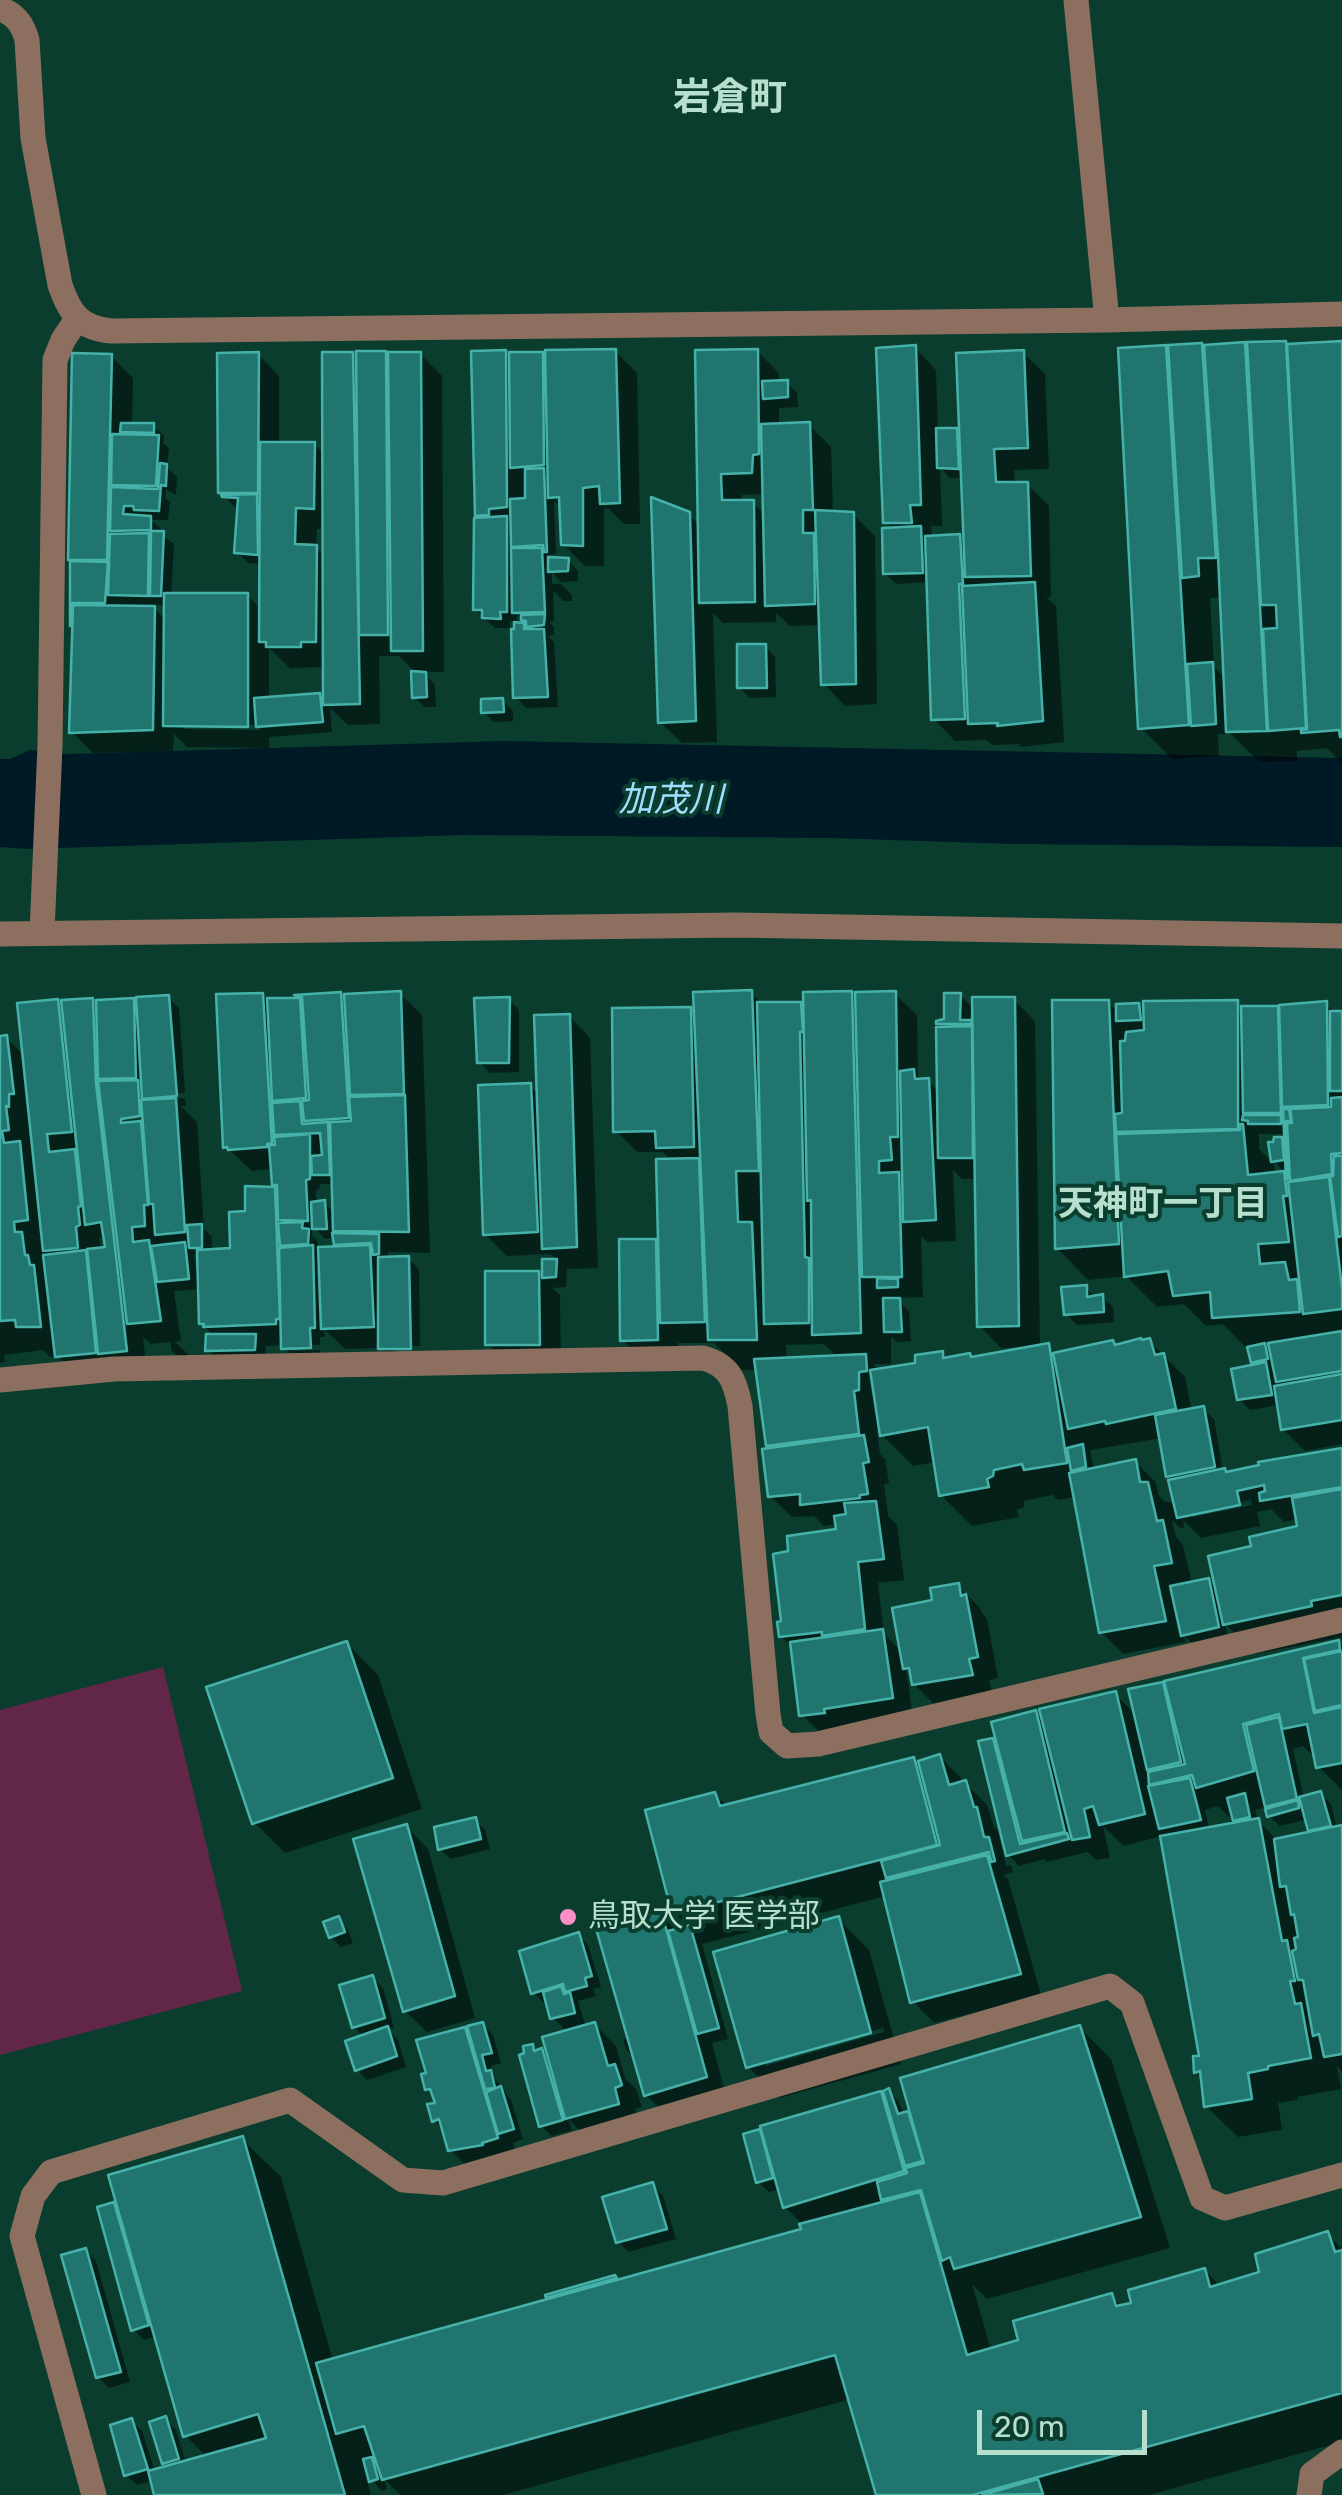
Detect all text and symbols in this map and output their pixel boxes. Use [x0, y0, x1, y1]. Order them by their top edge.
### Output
district label: 岩倉町 [673, 76, 787, 122]
water label: 加茂川 [619, 780, 723, 822]
district label: 天神町一丁目 [1058, 1184, 1268, 1226]
place label: 鳥取大学 医学部 [588, 1898, 820, 1936]
marker: 鳥取大学 医学部 [557, 1906, 579, 1928]
scale bar [982, 2390, 1152, 2452]
text: 20 m [994, 2409, 1065, 2445]

